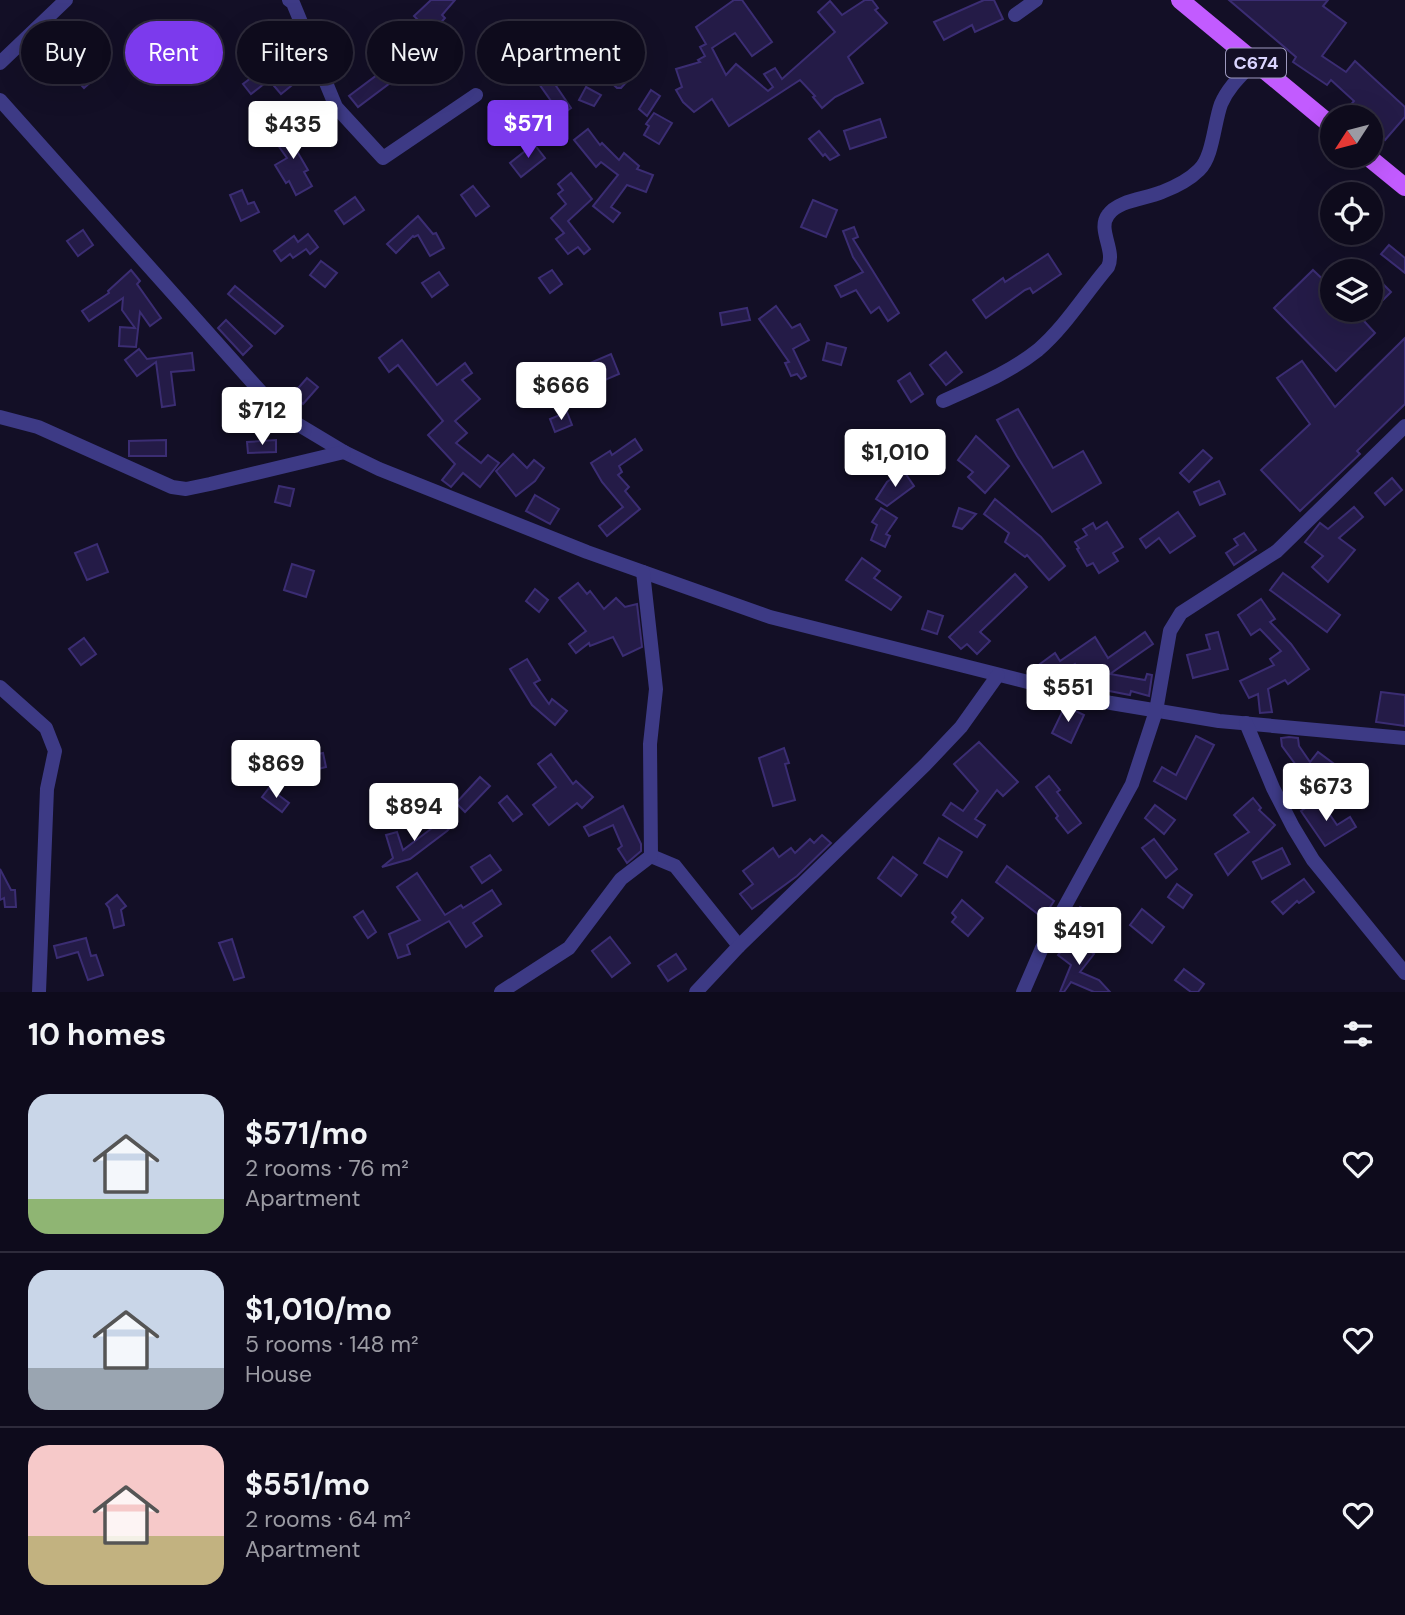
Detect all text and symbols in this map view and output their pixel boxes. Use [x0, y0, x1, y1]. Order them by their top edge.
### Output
chip: Buy [21, 21, 111, 84]
chip: Rent [125, 21, 223, 84]
chip: Filters [237, 21, 353, 84]
chip: New [367, 21, 463, 84]
chip: Apartment [477, 21, 645, 84]
road number: C674 [1226, 48, 1286, 78]
pin: $571 [487, 100, 569, 160]
pin: $435 [252, 102, 334, 161]
north arrow [1320, 105, 1382, 168]
map controls [1320, 105, 1383, 322]
text: $571 [503, 108, 553, 138]
text: $435 [264, 109, 322, 139]
button: locate [1320, 182, 1383, 245]
button: layers [1320, 259, 1383, 322]
pin: $666 [520, 362, 602, 422]
text: $666 [532, 370, 590, 400]
pin: $712 [221, 388, 303, 447]
text: $712 [238, 395, 286, 425]
pin: $1,010 [838, 430, 952, 489]
text: $1,010 [861, 437, 929, 467]
pin: $551 [1027, 664, 1109, 724]
text: $551 [1043, 672, 1093, 702]
pin: $869 [235, 740, 317, 800]
text: $869 [247, 748, 305, 778]
pin: $673 [1285, 764, 1367, 823]
text: $673 [1299, 771, 1353, 801]
pin: $894 [373, 784, 455, 843]
text: $894 [385, 791, 443, 821]
pin: $491 [1038, 908, 1120, 967]
text: $491 [1053, 915, 1105, 945]
text: 10 homes [28, 1015, 166, 1054]
icon: filters [1339, 1015, 1377, 1053]
text: $571/mo [245, 1114, 368, 1153]
icon: home [84, 1122, 168, 1206]
icon: heart [1339, 1145, 1377, 1183]
text: 2 rooms · 76 m² [245, 1153, 409, 1183]
text: Apartment [245, 1183, 360, 1213]
text: $1,010/mo [245, 1290, 392, 1329]
icon: home [84, 1298, 168, 1382]
icon: heart [1339, 1321, 1377, 1359]
text: 5 rooms · 148 m² [245, 1329, 419, 1359]
text: House [245, 1359, 312, 1389]
text: $551/mo [245, 1465, 370, 1504]
icon: home [84, 1473, 168, 1557]
icon: heart [1339, 1496, 1377, 1534]
text: 2 rooms · 64 m² [245, 1504, 411, 1534]
text: Apartment [245, 1534, 360, 1564]

